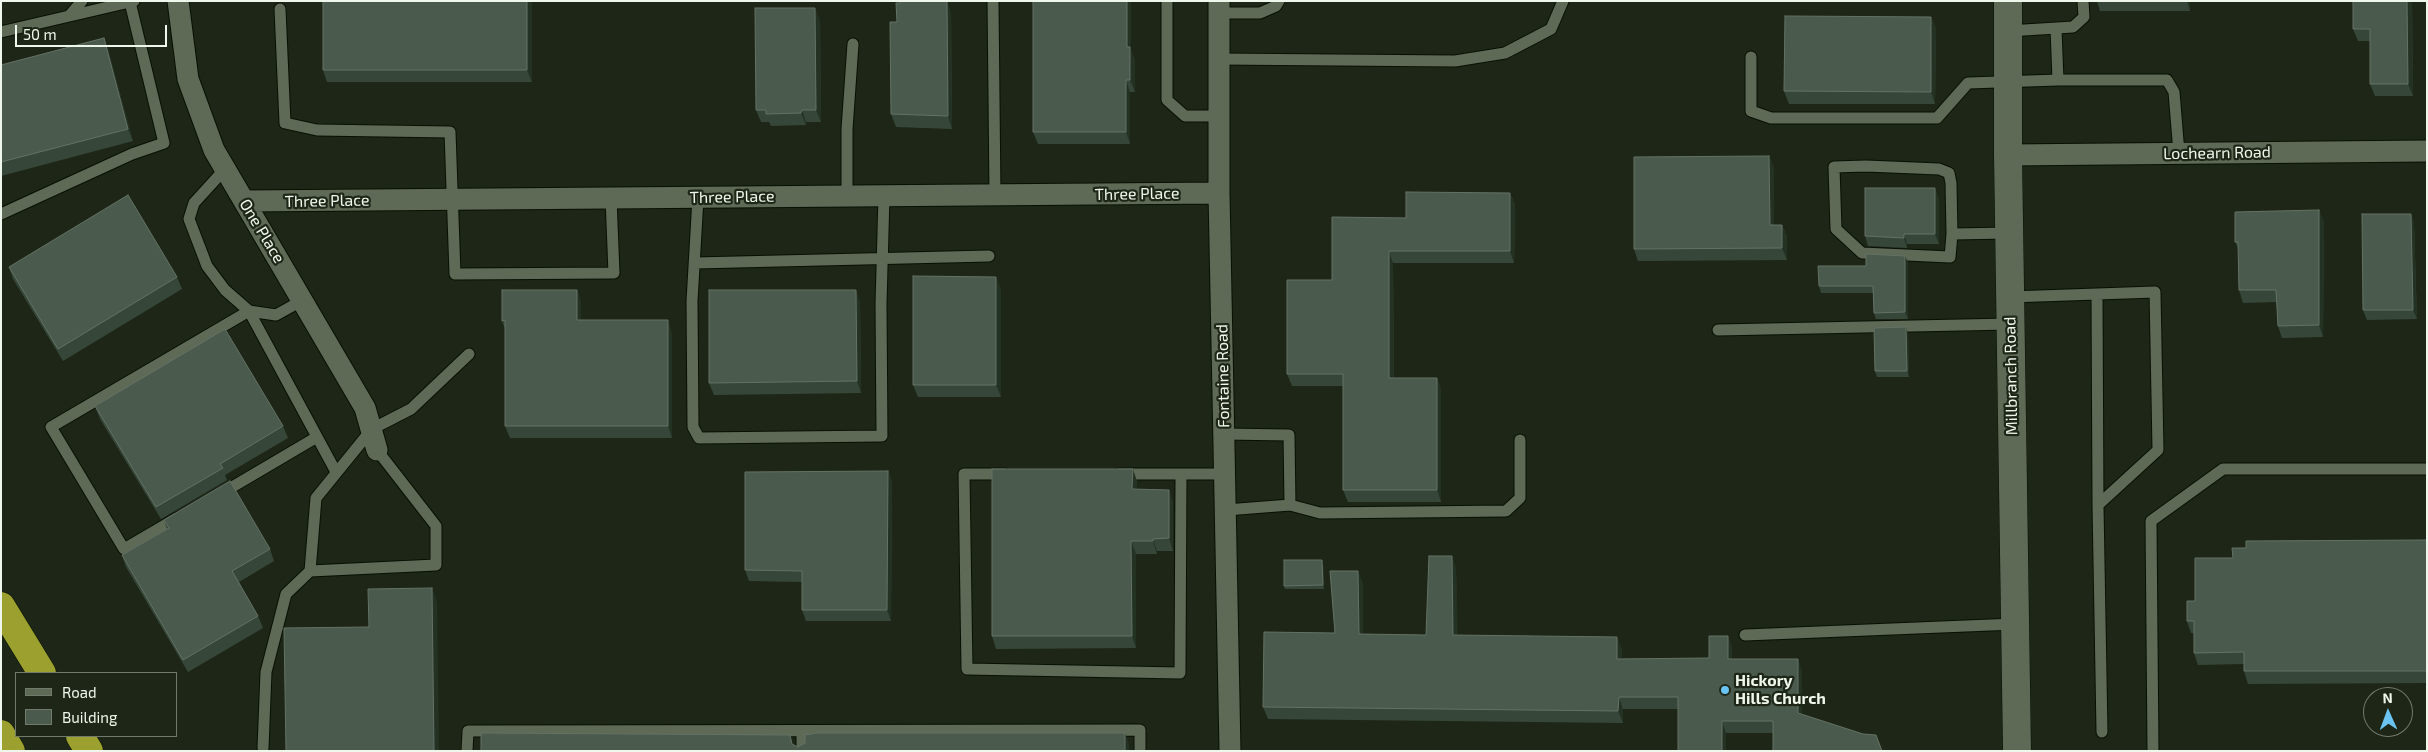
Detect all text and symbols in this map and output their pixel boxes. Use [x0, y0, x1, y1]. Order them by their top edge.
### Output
scale bar [18, 15, 170, 47]
text: 50 m [23, 25, 57, 43]
street label: Lochearn Road [2163, 142, 2271, 164]
street label: Three Place [1094, 184, 1180, 204]
street label: Three Place [689, 187, 775, 207]
street label: Three Place [284, 191, 370, 211]
street label: One Place [235, 195, 289, 267]
street label: Millbranch Road [2000, 317, 2022, 435]
street label: Fontaine Road [1212, 324, 1234, 428]
place label: Hickory Hills Church [1735, 671, 1826, 709]
legend [15, 672, 178, 737]
text: Road [62, 683, 97, 701]
marker: Hickory Hills Church [1719, 684, 1731, 696]
north arrow [2363, 687, 2413, 737]
text: N [2382, 689, 2393, 706]
text: Building [62, 708, 117, 726]

